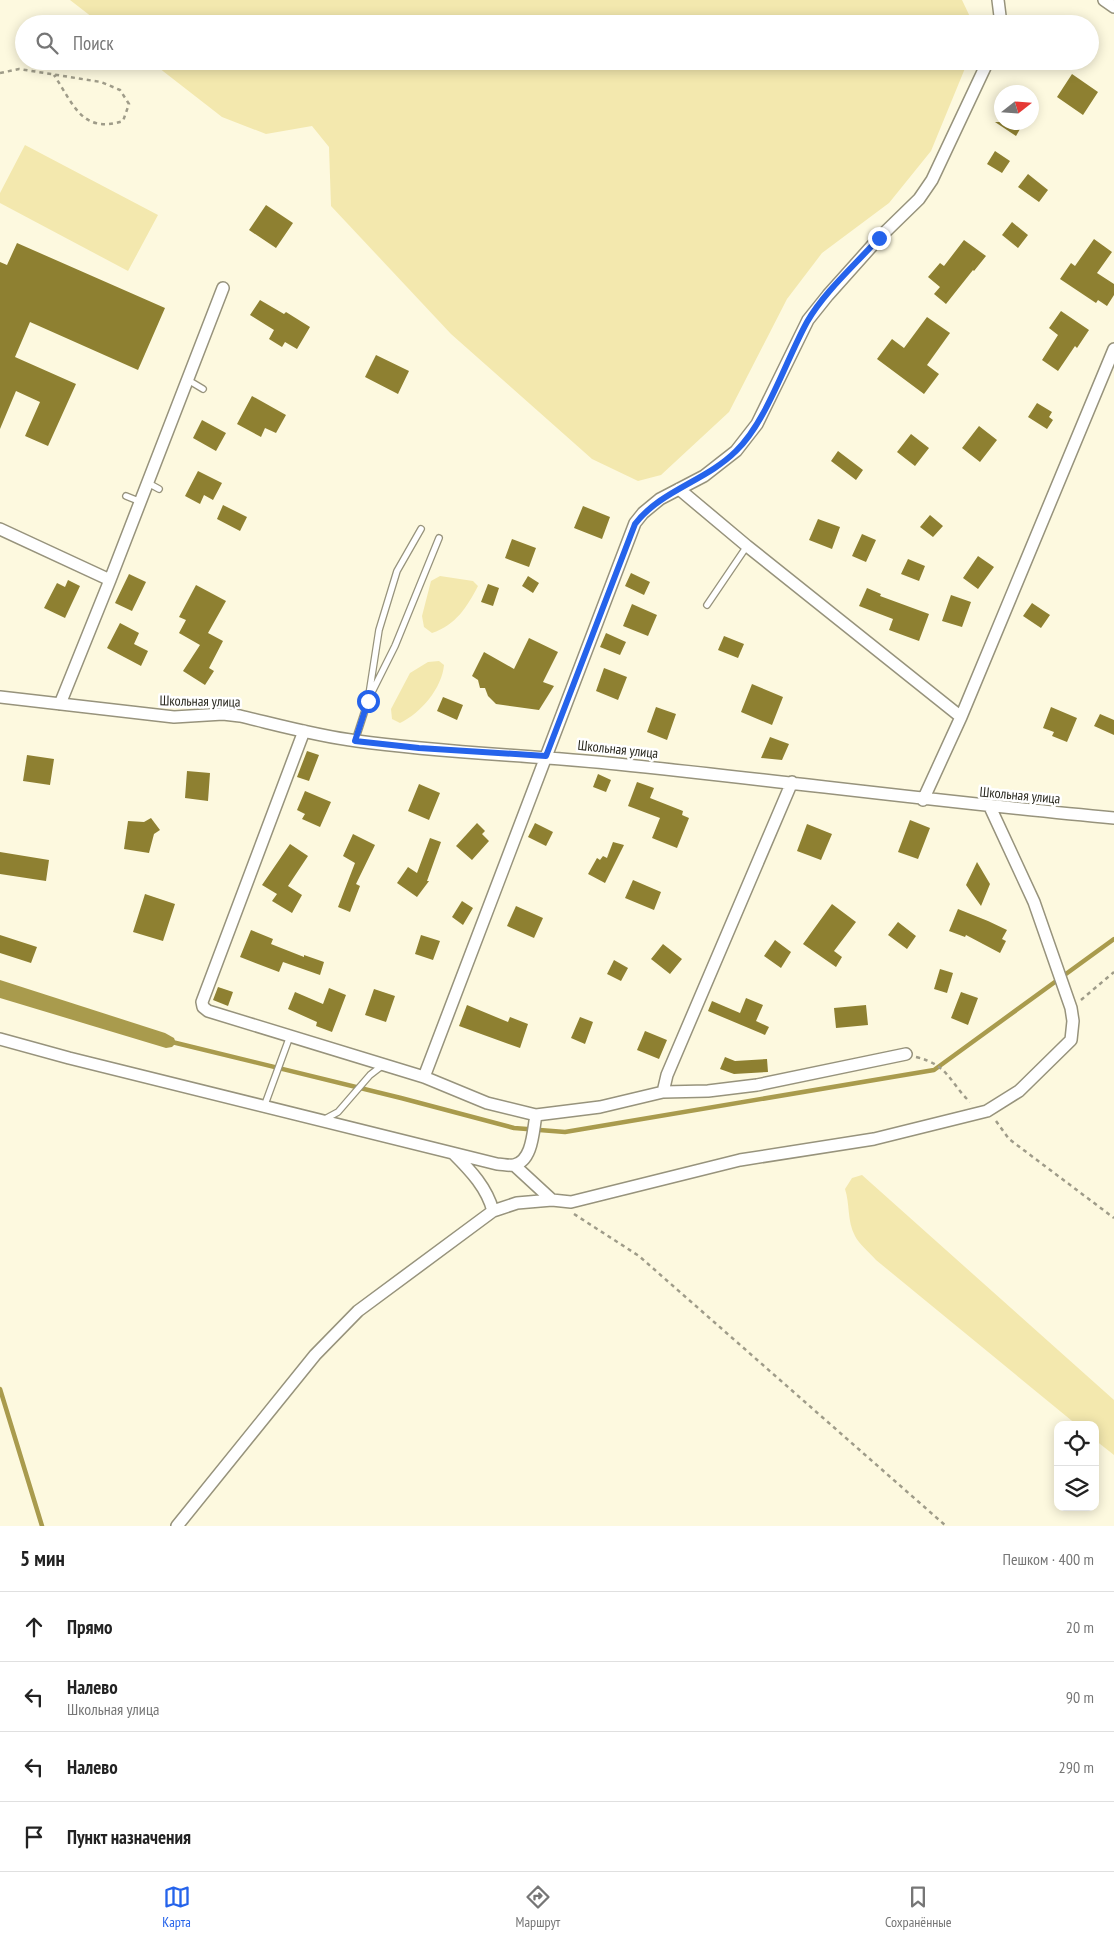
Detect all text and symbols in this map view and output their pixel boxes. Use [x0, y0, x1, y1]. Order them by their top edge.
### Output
search box [15, 15, 1099, 70]
icon: search [33, 29, 61, 57]
text: Поиск [73, 31, 114, 55]
north arrow [994, 85, 1039, 130]
route end [868, 227, 891, 250]
route start [357, 690, 380, 713]
street label: Школьная улица [159, 691, 241, 711]
street label: Школьная улица [577, 736, 659, 762]
street label: Школьная улица [979, 783, 1061, 807]
map controls [1054, 1421, 1099, 1511]
button: locate [1054, 1421, 1099, 1466]
button: layers [1054, 1466, 1099, 1511]
text: 5 мин [20, 1545, 65, 1572]
text: Пешком · 400 m [1003, 1549, 1094, 1569]
icon: ahead [20, 1613, 48, 1641]
text: Прямо [67, 1615, 112, 1639]
text: 20 m [1066, 1617, 1094, 1637]
text: Налево [67, 1675, 118, 1699]
icon: left [20, 1683, 48, 1711]
text: 90 m [1066, 1687, 1094, 1707]
text: Школьная улица [67, 1699, 159, 1719]
icon: left [20, 1753, 48, 1781]
text: Налево [67, 1755, 118, 1779]
text: 290 m [1059, 1757, 1094, 1777]
icon: arrive [20, 1823, 48, 1851]
text: Пункт назначения [67, 1825, 191, 1849]
tab: Карта [162, 1883, 191, 1931]
tab: Маршрут [516, 1883, 560, 1931]
tab: Сохранённые [885, 1883, 952, 1931]

